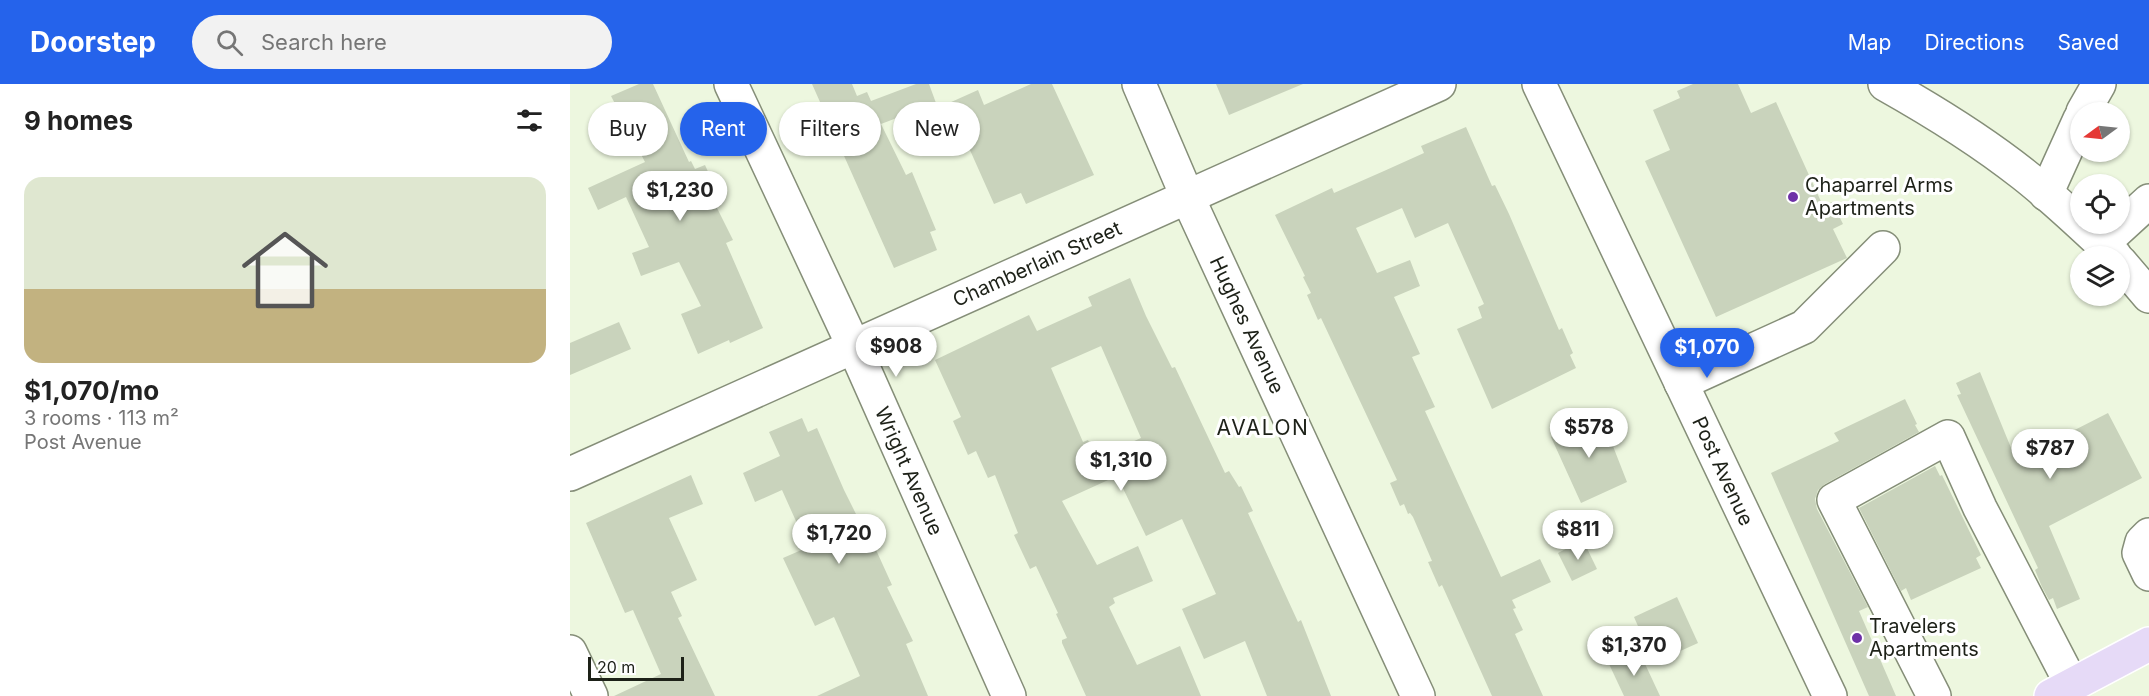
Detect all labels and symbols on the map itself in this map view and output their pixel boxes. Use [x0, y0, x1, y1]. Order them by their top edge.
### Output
north arrow [2070, 102, 2130, 162]
pin: $1,230 [631, 171, 729, 222]
place label: Chaparrel Arms Apartments [1805, 173, 1953, 220]
marker: Chaparrel Arms Apartments [1786, 190, 1800, 204]
street label: Chamberlain Street [949, 216, 1125, 312]
street label: Hughes Avenue [1205, 252, 1289, 398]
pin: $908 [860, 327, 932, 378]
pin: $1,070 [1658, 328, 1756, 379]
street label: Wright Avenue [870, 403, 948, 539]
pin: $578 [1553, 408, 1625, 459]
street label: Post Avenue [1687, 413, 1759, 529]
district label: AVALON [1217, 415, 1309, 440]
pin: $787 [2014, 429, 2086, 480]
pin: $1,310 [1072, 441, 1170, 492]
pin: $811 [1542, 510, 1614, 561]
pin: $1,720 [790, 514, 888, 565]
place label: Travelers Apartments [1869, 614, 1979, 661]
pin: $1,370 [1585, 626, 1683, 677]
marker: Travelers Apartments [1850, 631, 1864, 645]
scale bar [588, 654, 684, 682]

